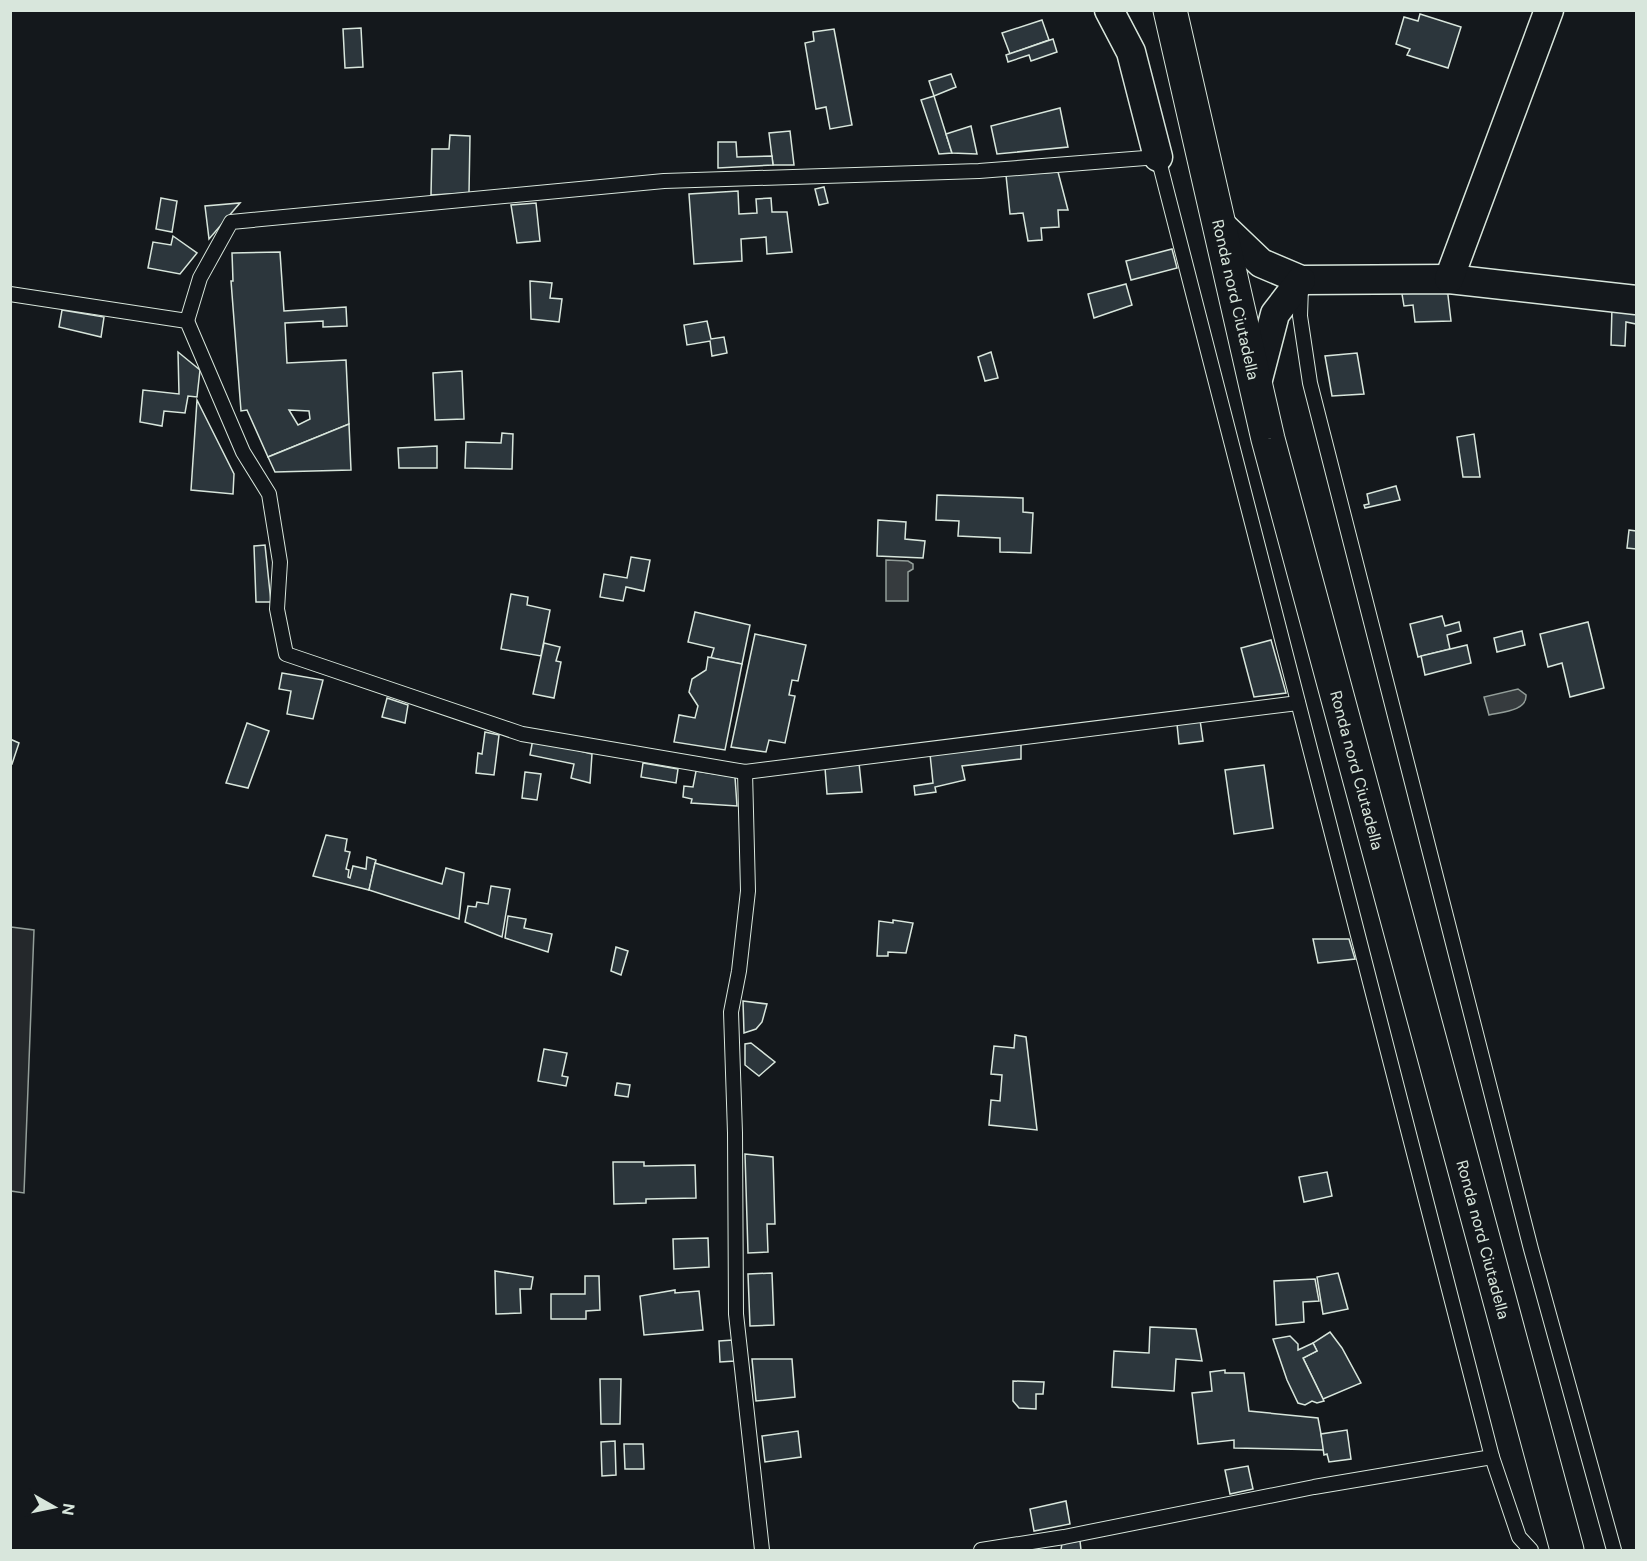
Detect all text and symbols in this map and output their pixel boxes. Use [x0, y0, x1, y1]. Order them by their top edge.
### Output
street label: Ronda nord Ciutadella [1208, 217, 1265, 382]
street label: Ronda nord Ciutadella [1326, 688, 1389, 852]
street label: Ronda nord Ciutadella [1452, 1158, 1515, 1321]
north arrow [24, 1477, 84, 1537]
text: N [57, 1502, 80, 1517]

